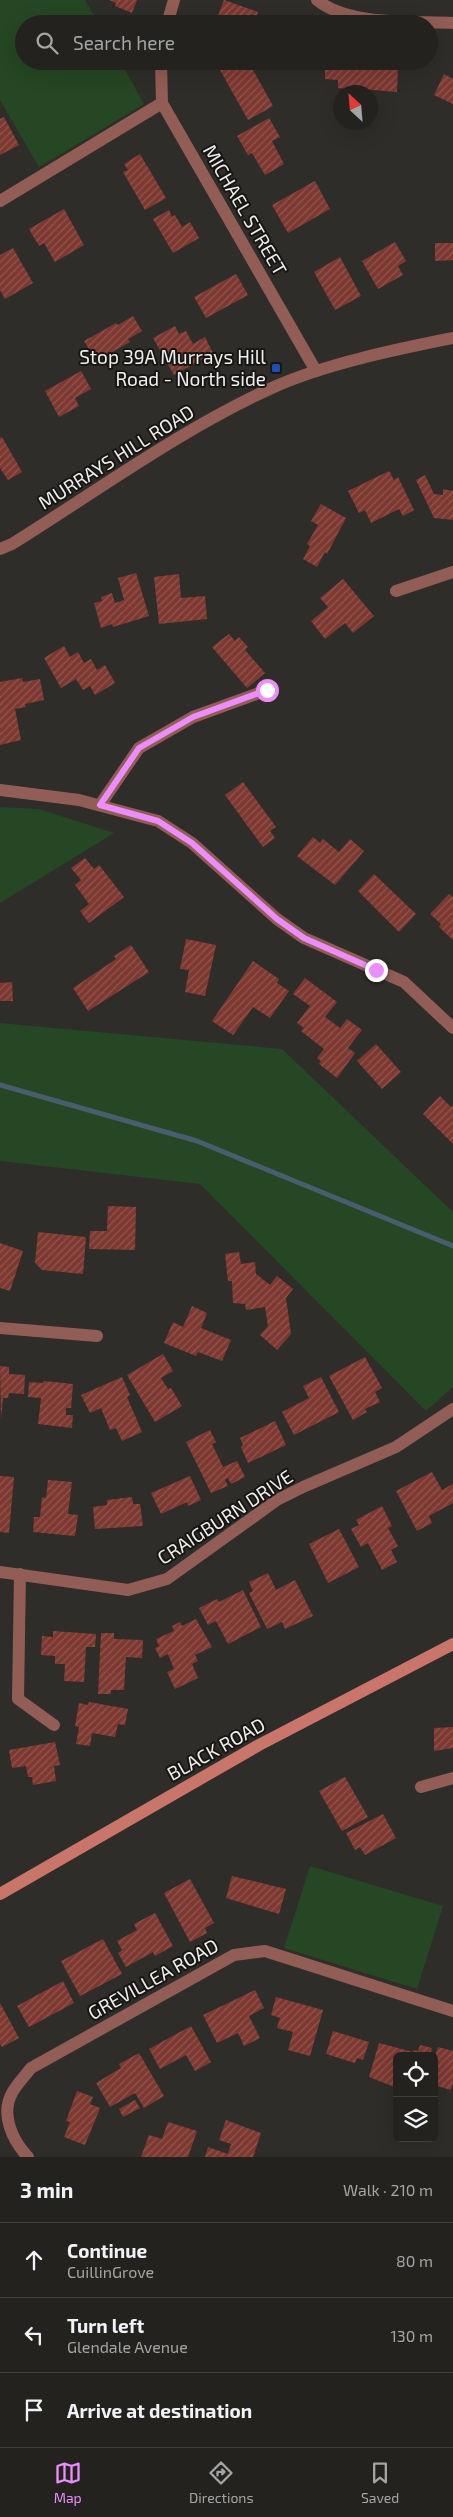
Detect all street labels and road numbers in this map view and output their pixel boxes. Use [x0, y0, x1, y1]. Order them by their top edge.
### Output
street label: MICHAEL STREET [199, 140, 292, 279]
street label: MURRAYS HILL ROAD [34, 399, 198, 514]
street label: CRAIGBURN DRIVE [153, 1464, 297, 1569]
street label: BLACK ROAD [163, 1712, 269, 1785]
street label: GREVILLEA ROAD [84, 1933, 222, 2024]

